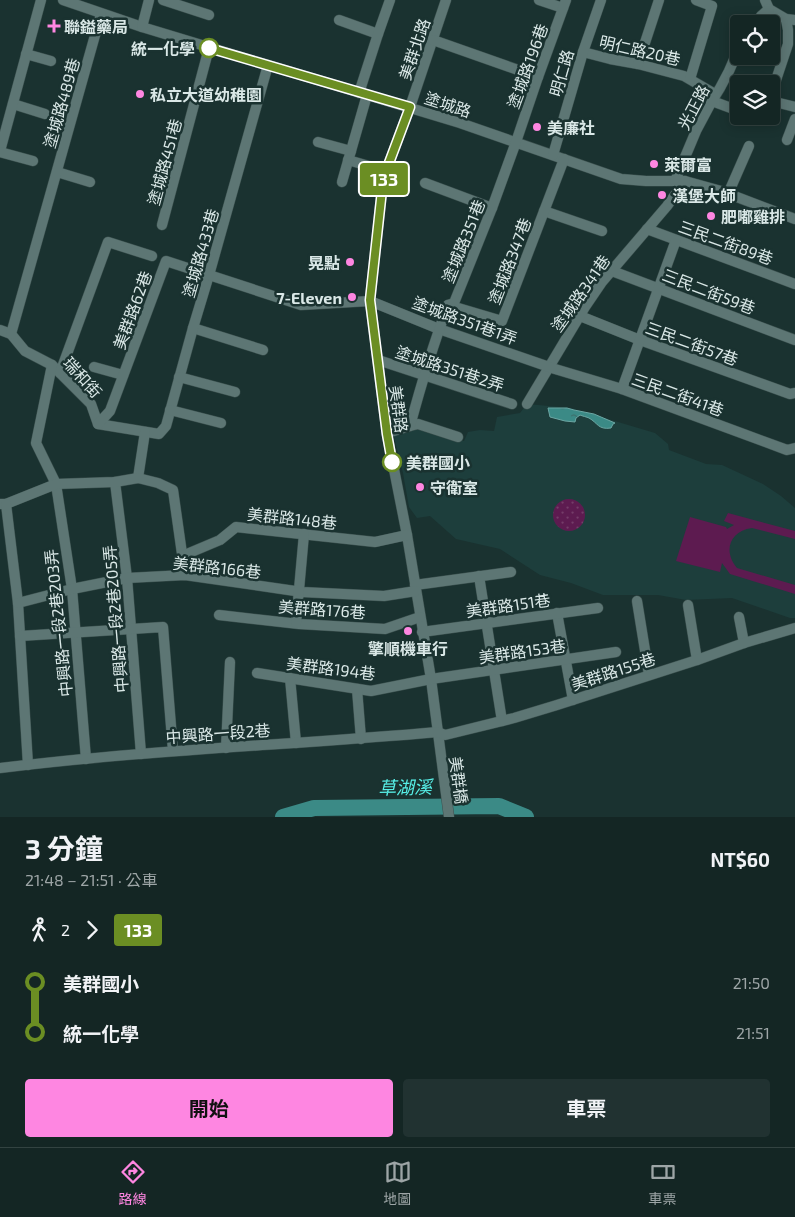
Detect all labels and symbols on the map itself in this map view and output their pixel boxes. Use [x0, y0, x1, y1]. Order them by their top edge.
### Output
street label: 美群北路 [395, 16, 433, 82]
place label: 聯鎰藥局 [64, 17, 128, 36]
marker: 聯鎰藥局 [48, 20, 60, 32]
street label: 塗城路196巷 [503, 21, 551, 111]
street label: 明仁路20巷 [598, 31, 682, 69]
marker: 統一化學 [199, 38, 219, 58]
place label: 統一化學 [131, 39, 195, 58]
street label: 明仁路 [545, 47, 577, 99]
street label: 塗城路489巷 [39, 56, 83, 150]
street label: 光正路 [673, 81, 713, 133]
place label: 私立大道幼稚園 [150, 85, 262, 104]
marker: 私立大道幼稚園 [134, 88, 146, 100]
street label: 塗城路 [422, 88, 474, 120]
street label: 塗城路451巷 [143, 117, 185, 207]
place label: 美廉社 [547, 118, 595, 137]
marker: 美廉社 [531, 121, 543, 133]
place label: 萊爾富 [664, 155, 712, 174]
marker: 萊爾富 [648, 158, 660, 170]
line badge: 133 [355, 163, 413, 195]
place label: 漢堡大師 [672, 186, 736, 205]
marker: 漢堡大師 [656, 189, 668, 201]
street label: 塗城路351巷 [438, 197, 488, 285]
street label: 塗城路433巷 [178, 206, 222, 300]
place label: 肥嘟雞排 [721, 207, 785, 226]
marker: 肥嘟雞排 [705, 210, 717, 222]
street label: 塗城路347巷 [484, 215, 534, 307]
street label: 三民二街89巷 [676, 216, 776, 268]
street label: 塗城路341巷 [547, 251, 613, 335]
place label: 晃點 [308, 253, 340, 272]
marker: 晃點 [344, 256, 356, 268]
street label: 三民二街59巷 [660, 265, 758, 317]
street label: 美群路62巷 [109, 268, 155, 352]
place label: 7-Eleven [276, 288, 342, 307]
marker: 7-Eleven [346, 291, 358, 303]
street label: 塗城路351巷1弄 [410, 292, 520, 348]
street label: 三民二街57巷 [643, 318, 741, 368]
street label: 塗城路351巷2弄 [393, 342, 507, 394]
street label: 瑞和街 [60, 353, 106, 401]
street label: 三民二街41巷 [630, 369, 726, 419]
street label: 美群路 [386, 384, 412, 434]
marker: 美群國小 [382, 452, 402, 472]
place label: 美群國小 [406, 453, 470, 472]
place label: 守衛室 [430, 478, 478, 497]
marker: 守衛室 [414, 481, 426, 493]
street label: 美群路148巷 [246, 504, 338, 532]
street label: 中興路一段2巷205弄 [99, 544, 131, 694]
street label: 中興路一段2巷203弄 [41, 548, 75, 698]
street label: 美群路166巷 [172, 553, 262, 581]
street label: 美群路151巷 [464, 590, 552, 620]
street label: 美群路176巷 [278, 596, 366, 622]
marker: 擎順機車行 [402, 625, 414, 637]
street label: 美群路153巷 [477, 635, 567, 667]
place label: 擎順機車行 [368, 639, 448, 658]
street label: 美群路155巷 [568, 648, 658, 694]
street label: 美群路194巷 [285, 653, 377, 683]
street label: 中興路一段2巷 [165, 720, 271, 746]
street label: 美群橋 [446, 755, 472, 805]
water label: 草湖溪 [378, 775, 435, 798]

